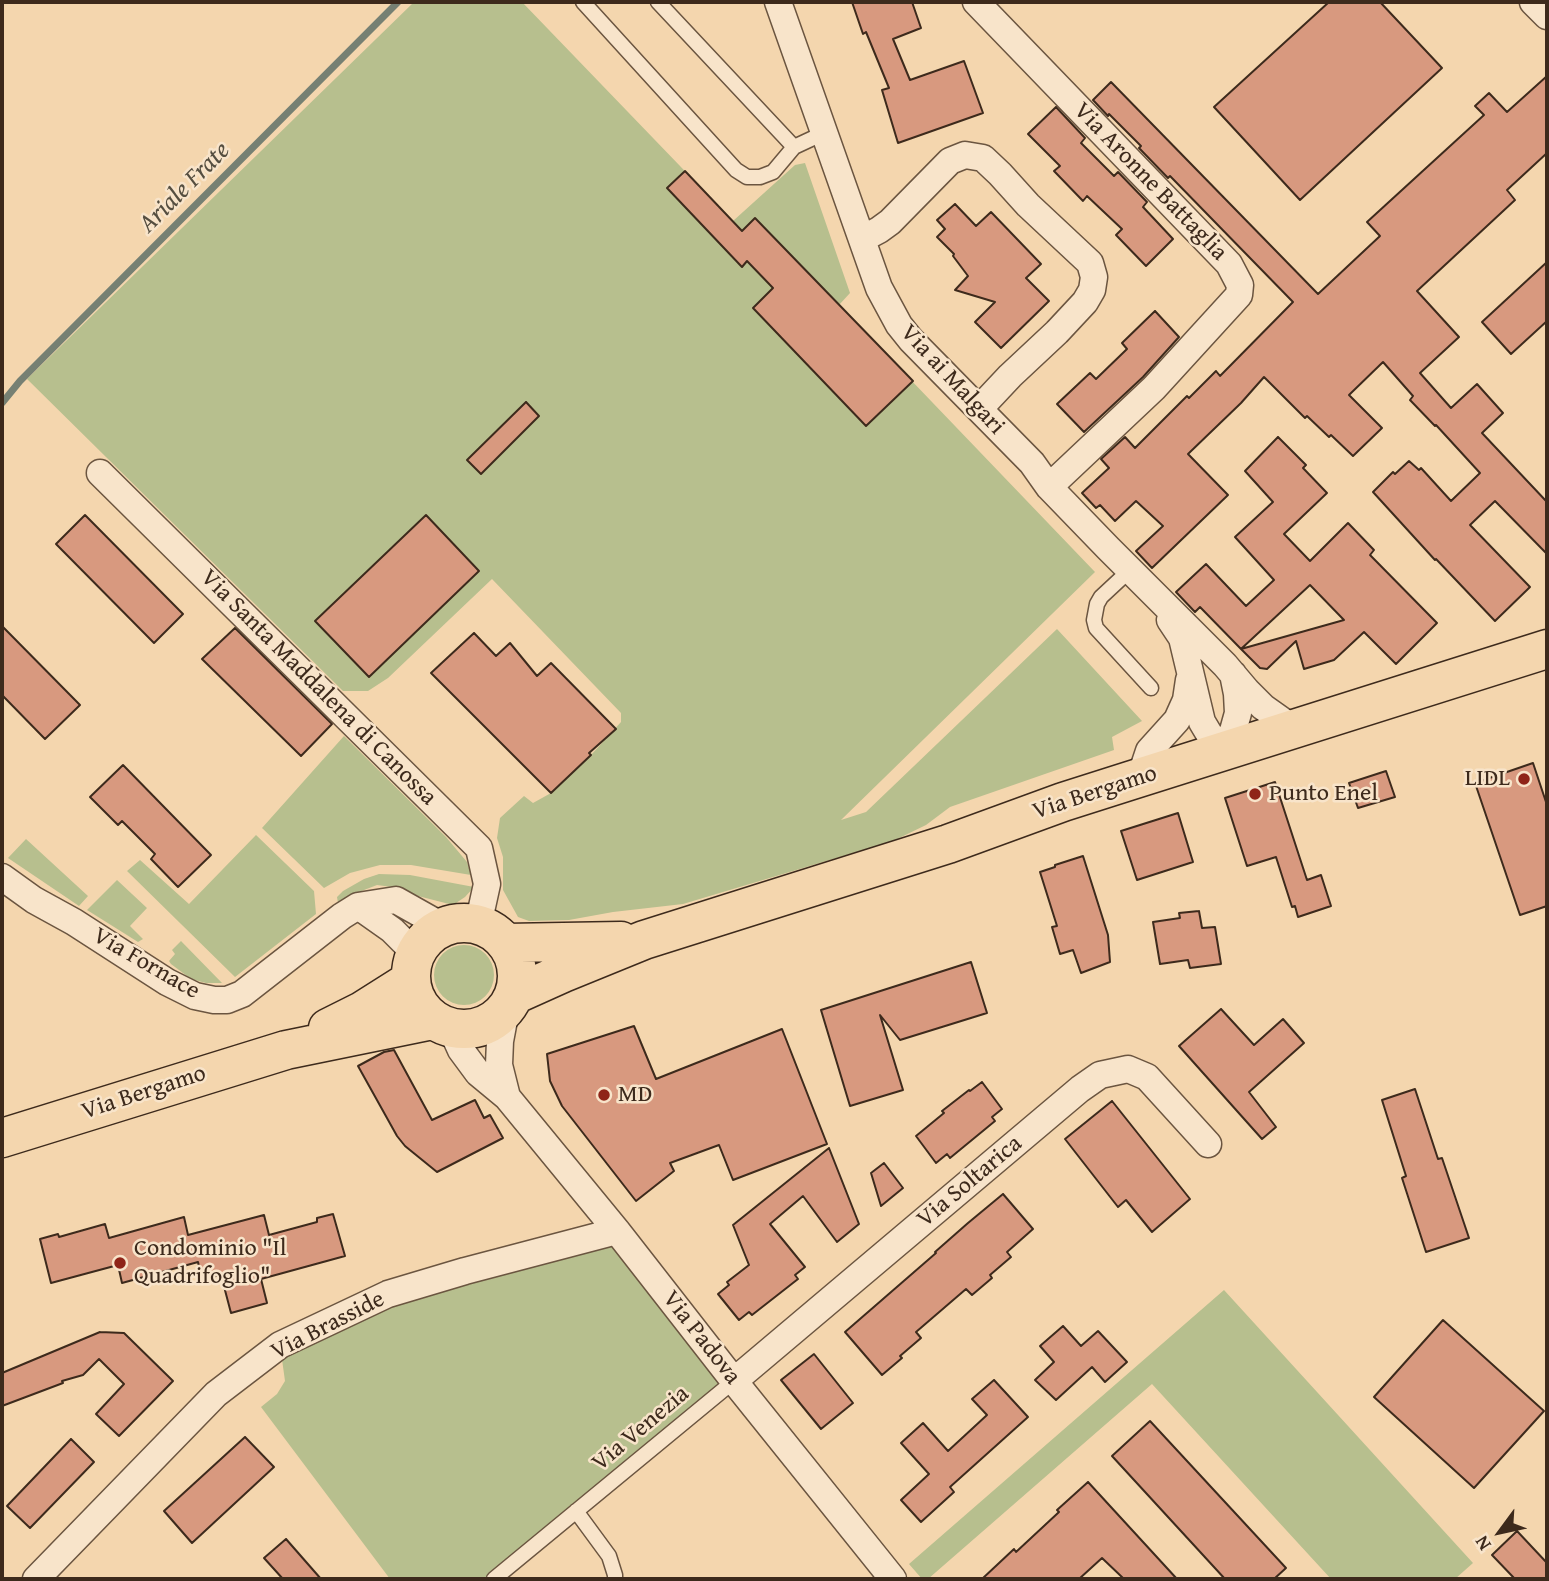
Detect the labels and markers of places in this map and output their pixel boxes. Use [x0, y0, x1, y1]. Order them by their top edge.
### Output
place label: LIDL [1465, 765, 1510, 793]
marker: LIDL [1516, 771, 1532, 787]
place label: Punto Enel [1269, 780, 1378, 808]
marker: Punto Enel [1247, 786, 1263, 802]
place label: MD [618, 1081, 652, 1109]
marker: MD [596, 1087, 612, 1103]
place label: Condominio "Il Quadrifoglio" [134, 1235, 287, 1291]
marker: Condominio "Il Quadrifoglio" [112, 1255, 128, 1271]

